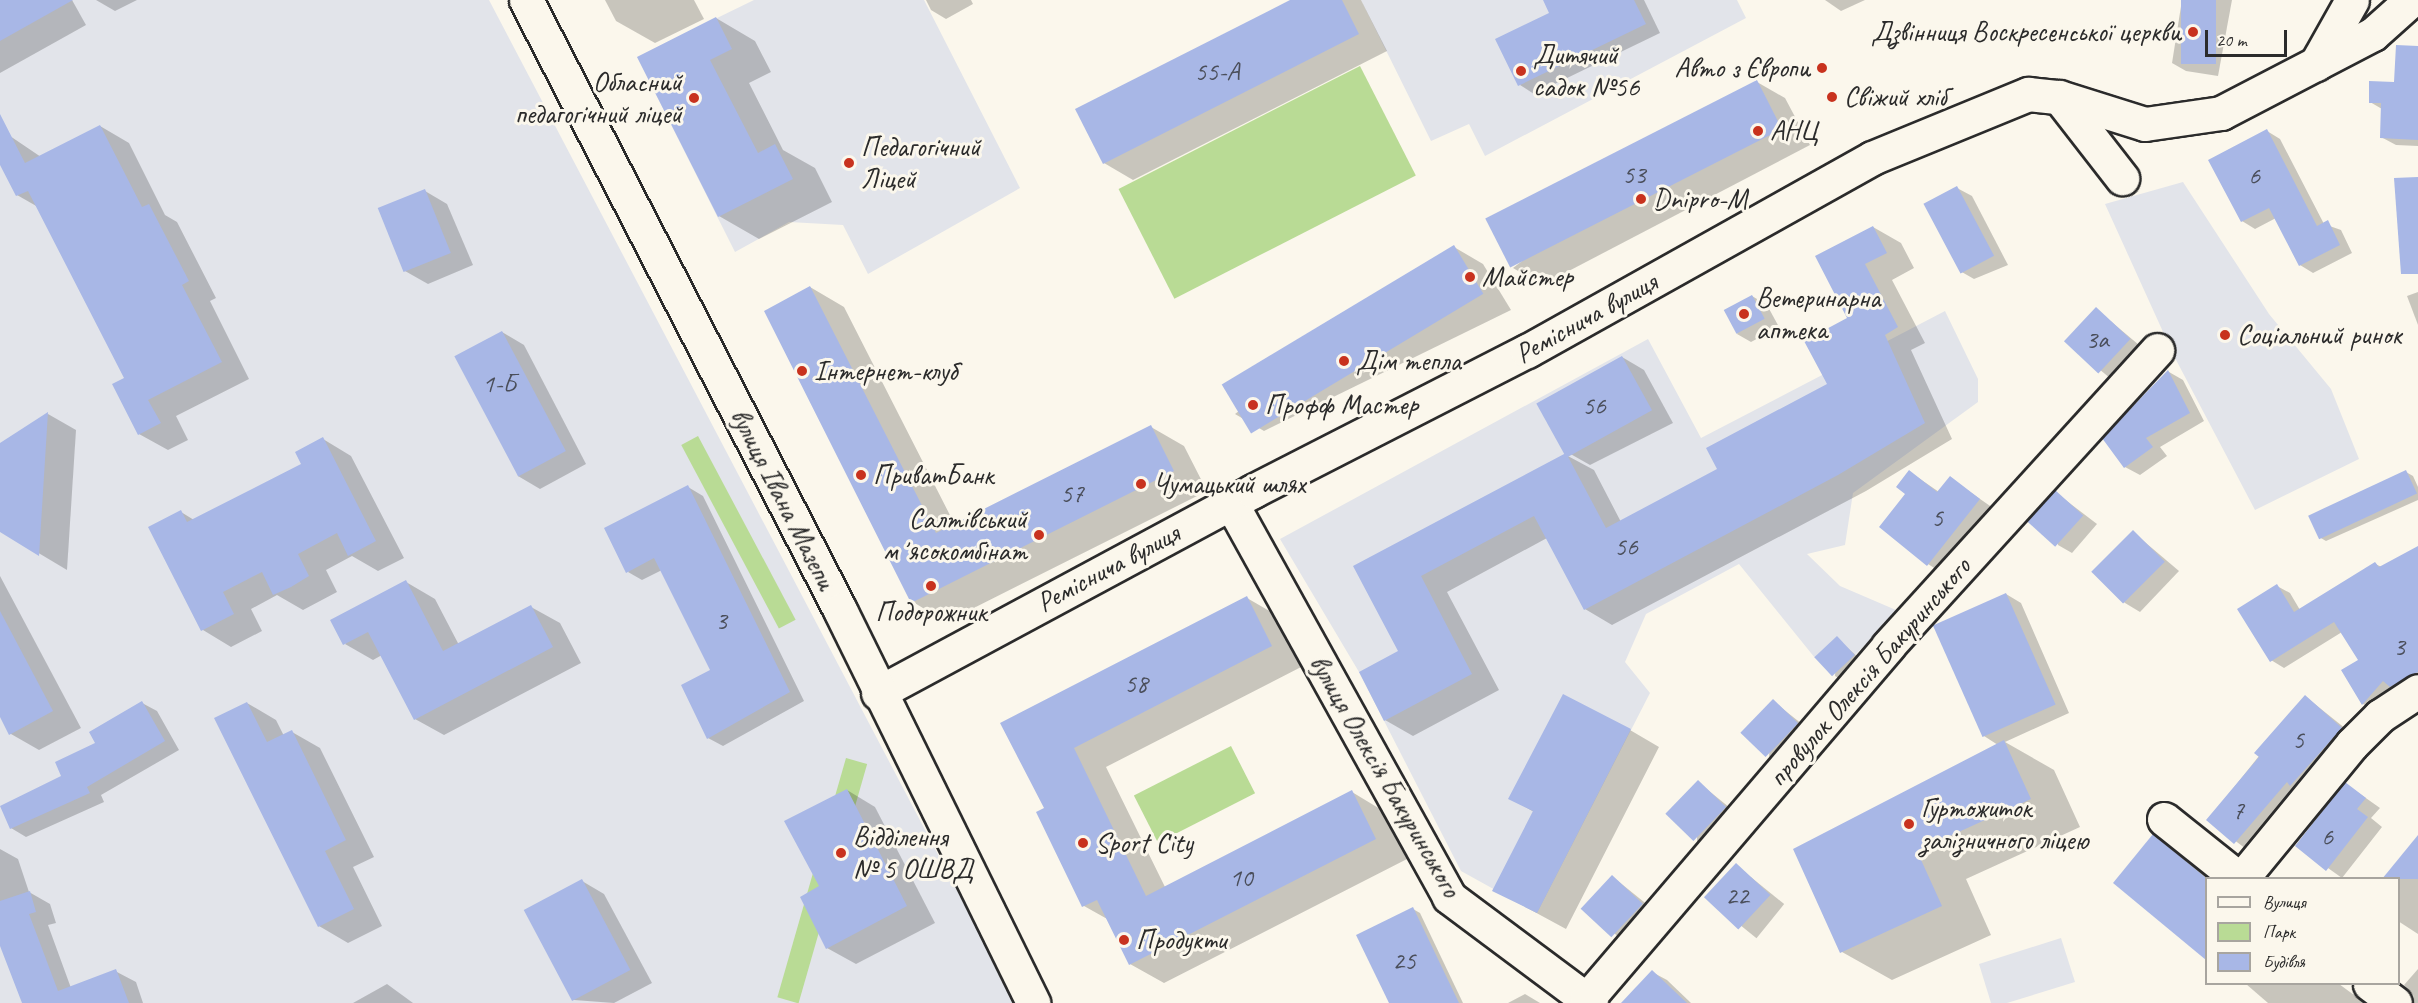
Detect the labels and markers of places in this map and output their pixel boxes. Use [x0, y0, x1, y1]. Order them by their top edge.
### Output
place label: Дзвінниця Воскресенської церкви [1871, 15, 2181, 49]
marker: Дзвінниця Воскресенської церкви [2186, 25, 2200, 39]
place label: Дитячий садок №56 [1533, 38, 1639, 104]
place label: Авто з Європи [1675, 51, 1810, 85]
marker: Авто з Європи [1815, 61, 1829, 75]
marker: Дитячий садок №56 [1514, 64, 1528, 78]
place label: Обласний педагогічний ліцей [515, 65, 682, 131]
place label: Свіжий хліб [1844, 80, 1947, 114]
marker: Свіжий хліб [1825, 90, 1839, 104]
marker: Обласний педагогічний ліцей [687, 91, 701, 105]
place label: АНЦ [1770, 114, 1818, 148]
marker: АНЦ [1751, 124, 1765, 138]
place label: Педагогічний Ліцей [861, 130, 980, 196]
marker: Педагогічний Ліцей [842, 156, 856, 170]
place label: Dnipro-M [1653, 182, 1747, 216]
marker: Dnipro-M [1634, 192, 1648, 206]
place label: Майстер [1482, 260, 1573, 294]
marker: Майстер [1463, 270, 1477, 284]
place label: Ветеринарна аптека [1756, 281, 1880, 347]
marker: Ветеринарна аптека [1737, 307, 1751, 321]
place label: Соціальний ринок [2237, 318, 2402, 352]
marker: Соціальний ринок [2218, 328, 2232, 342]
place label: Дім тепла [1356, 344, 1458, 378]
place label: Інтернет-клуб [814, 354, 957, 388]
marker: Дім тепла [1337, 354, 1351, 368]
marker: Інтернет-клуб [795, 364, 809, 378]
place label: Профф Мастер [1265, 388, 1419, 422]
marker: Профф Мастер [1246, 398, 1260, 412]
place label: ПриватБанк [873, 458, 994, 492]
place label: Чумацький шлях [1153, 467, 1306, 501]
marker: ПриватБанк [854, 468, 868, 482]
marker: Чумацький шлях [1134, 477, 1148, 491]
place label: Салтівський мʼясокомбінат [883, 502, 1027, 568]
marker: Салтівський мʼясокомбінат [1032, 528, 1046, 542]
marker: Подорожник [924, 579, 938, 593]
place label: Подорожник [875, 595, 987, 629]
place label: Гуртожиток залізничного ліцею [1921, 791, 2089, 857]
marker: Гуртожиток залізничного ліцею [1902, 817, 1916, 831]
place label: Відділення № 5 ОШВД [853, 820, 973, 886]
place label: Sport City [1095, 826, 1192, 860]
marker: Sport City [1076, 836, 1090, 850]
marker: Відділення № 5 ОШВД [834, 846, 848, 860]
place label: Продукти [1136, 923, 1226, 957]
marker: Продукти [1117, 933, 1131, 947]

